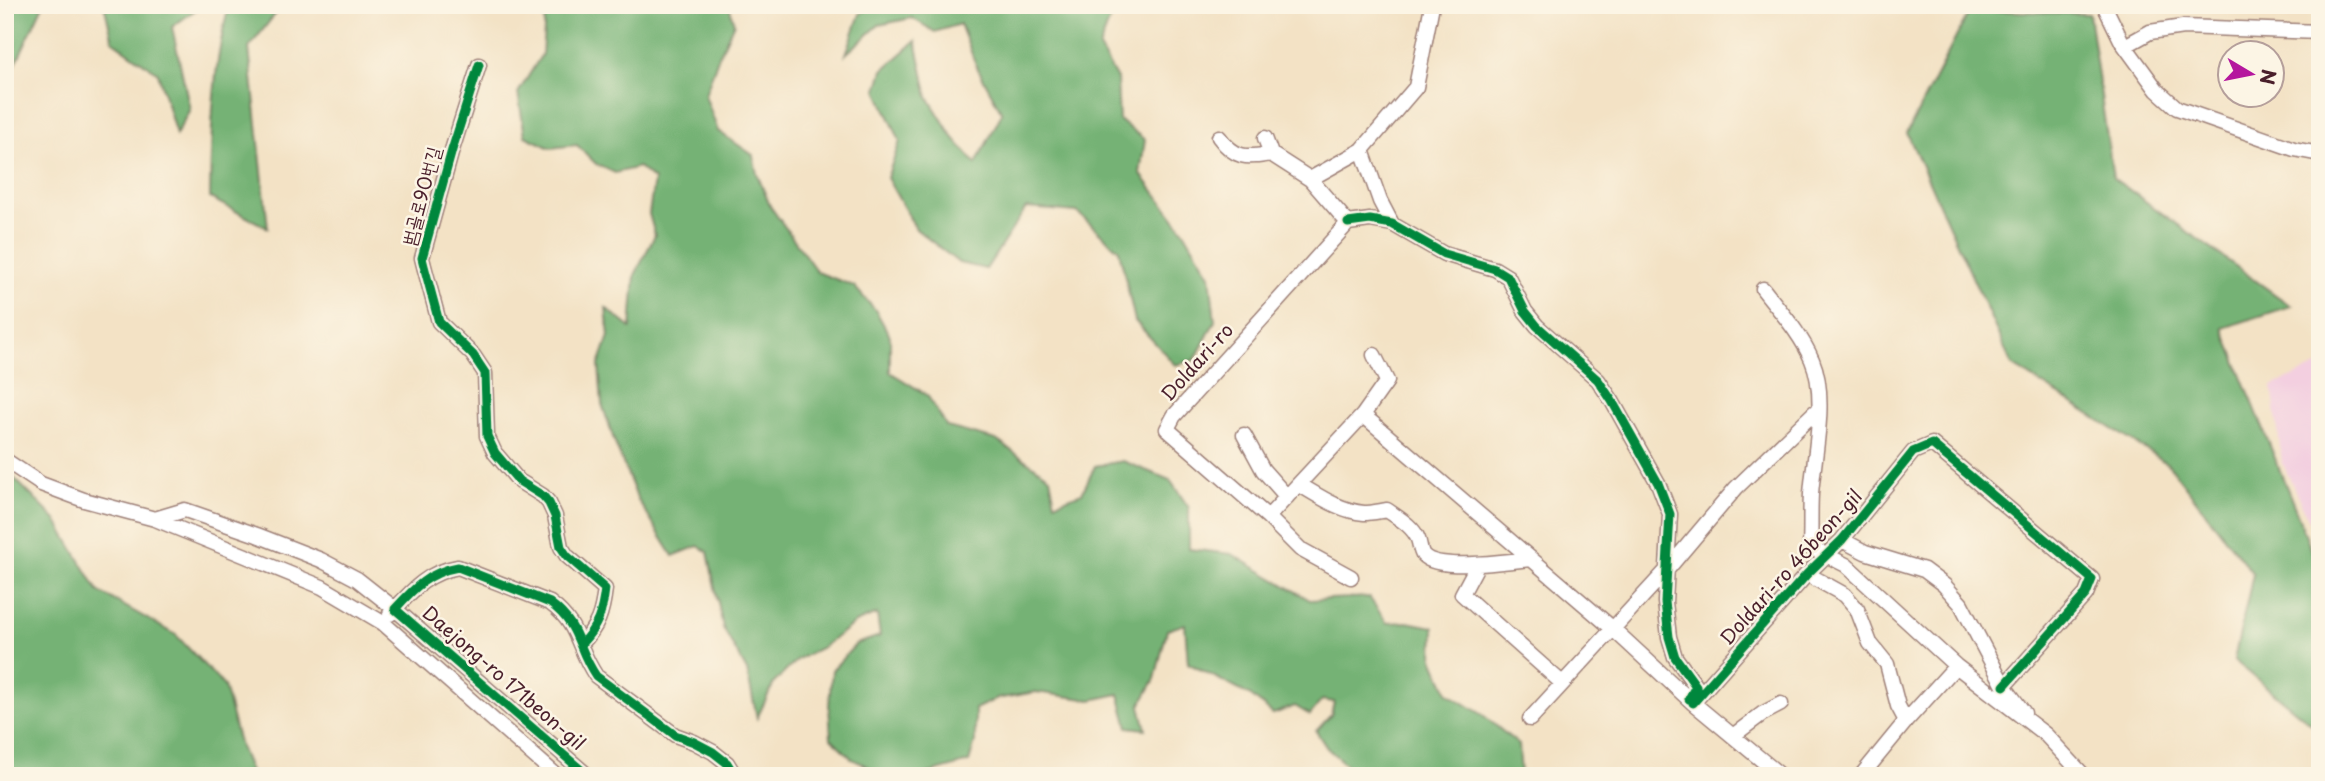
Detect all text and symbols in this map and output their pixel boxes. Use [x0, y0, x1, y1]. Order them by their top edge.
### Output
north arrow [2216, 38, 2286, 108]
text: N [2254, 67, 2284, 87]
street label: 범골로90번길 [393, 143, 447, 248]
street label: Doldari-ro [1154, 316, 1239, 407]
street label: Doldari-ro 46beon-gil [1713, 482, 1868, 650]
street label: Daejong-ro 171beon-gil [417, 598, 592, 756]

